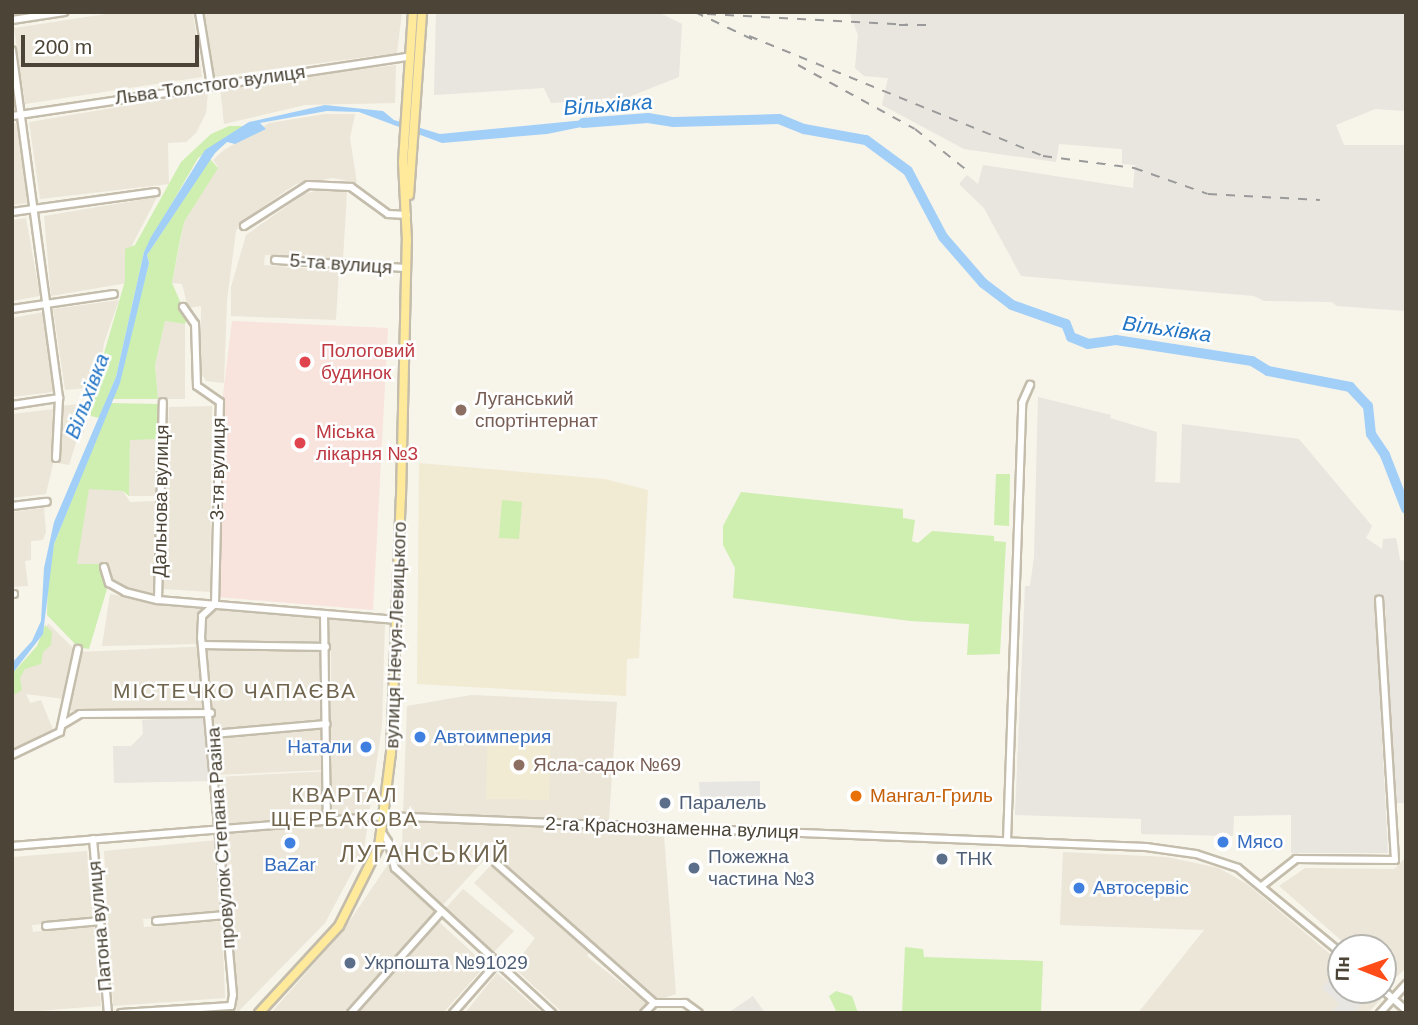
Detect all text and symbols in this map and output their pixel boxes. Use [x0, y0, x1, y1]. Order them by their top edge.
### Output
scale bar [24, 21, 203, 65]
text: 200 m [34, 35, 92, 58]
street label: Льва Толстого вулиця [113, 60, 307, 110]
water label: Вільхівка [563, 89, 653, 121]
street label: 5-та вулиця [289, 249, 393, 279]
water label: Вільхівка [1121, 310, 1213, 348]
place label: Пологовий будинок [321, 340, 415, 384]
water label: Вільхівка [59, 350, 115, 442]
marker: Пологовий будинок [295, 352, 315, 372]
place label: Луганський спортінтернат [475, 388, 598, 432]
marker: Луганський спортінтернат [453, 402, 469, 418]
street label: 3-тя вулиця [206, 417, 230, 521]
place label: Міська лікарня №3 [316, 421, 418, 465]
street label: Дальнова вулиця [148, 424, 174, 578]
marker: Міська лікарня №3 [290, 433, 310, 453]
street label: вулиця Нечуя-Левицького [381, 521, 411, 749]
district label: МІСТЕЧКО ЧАПАЄВА [115, 678, 355, 704]
street label: провулок Степана Разіна [202, 726, 240, 950]
place label: Автоимперия [434, 726, 551, 748]
marker: Автоимперия [412, 729, 428, 745]
place label: Натали [287, 736, 352, 758]
marker: Натали [358, 739, 374, 755]
place label: Ясла-садок №69 [533, 754, 681, 776]
marker: Ясла-садок №69 [511, 757, 527, 773]
district label: КВАРТАЛ ЩЕРБАКОВА [272, 782, 418, 832]
place label: Мангал-Гриль [870, 785, 993, 807]
marker: Мангал-Гриль [848, 788, 864, 804]
place label: Паралель [679, 792, 766, 814]
marker: Паралель [657, 795, 673, 811]
street label: 2-га Краснознаменна вулиця [545, 812, 799, 844]
place label: Мясо [1237, 831, 1283, 853]
marker: Мясо [1215, 834, 1231, 850]
marker: BaZar [282, 835, 298, 851]
district label: ЛУГАНСЬКИЙ [341, 840, 509, 868]
place label: Пожежна частина №3 [708, 846, 815, 890]
place label: ТНК [956, 848, 992, 870]
marker: ТНК [934, 851, 950, 867]
place label: BaZar [264, 854, 316, 876]
street label: Патона вулиця [83, 860, 117, 992]
marker: Пожежна частина №3 [686, 860, 702, 876]
place label: Автосервіс [1093, 877, 1189, 899]
marker: Автосервіс [1071, 880, 1087, 896]
north arrow [1327, 934, 1397, 1004]
place label: Укрпошта №91029 [364, 952, 528, 974]
marker: Укрпошта №91029 [342, 955, 358, 971]
text: Пн [1332, 956, 1353, 981]

